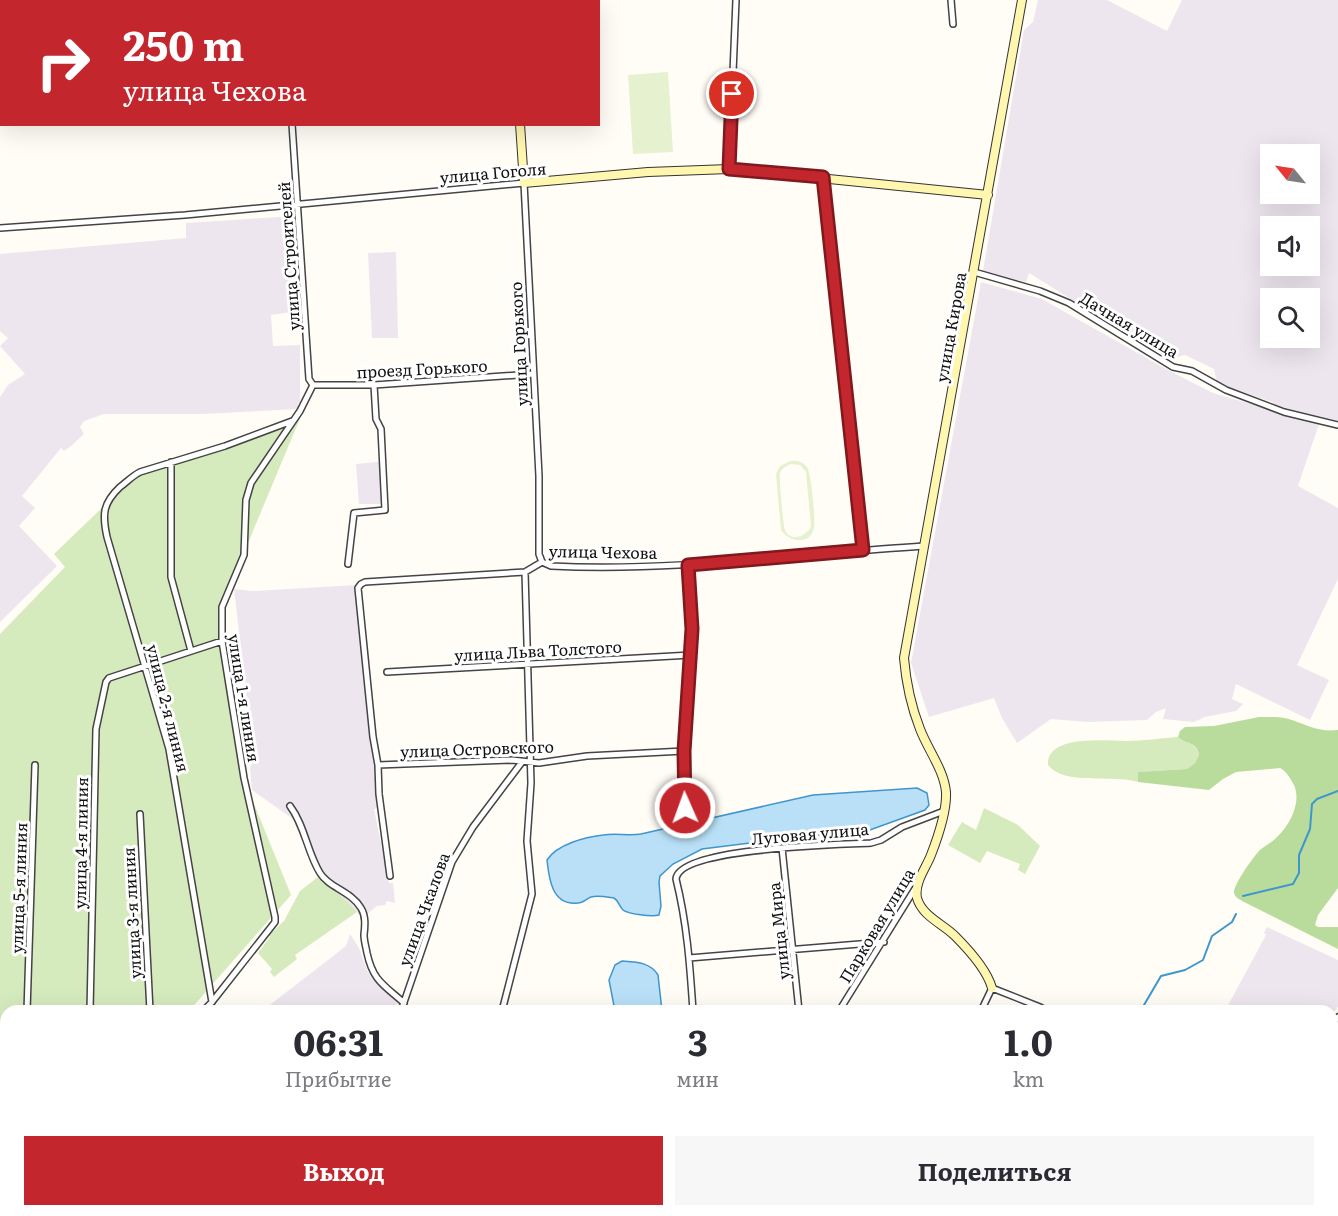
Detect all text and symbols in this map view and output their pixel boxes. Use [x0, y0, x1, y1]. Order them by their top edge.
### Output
text: 250 m [123, 12, 244, 74]
icon: right [24, 24, 102, 102]
pin [706, 68, 757, 119]
text: улица Чехова [123, 69, 306, 109]
icon: arrive [715, 77, 748, 110]
north arrow [1260, 144, 1320, 204]
map controls [1260, 144, 1320, 348]
street label: улица Гоголя [439, 155, 547, 189]
street label: улица Строителей [271, 181, 305, 331]
button: sound [1260, 216, 1320, 276]
street label: улица Кирова [928, 270, 972, 384]
street label: улица Горького [503, 281, 533, 407]
street label: Дачная улица [1076, 285, 1184, 363]
button: search [1260, 288, 1320, 348]
street label: проезд Горького [356, 353, 488, 383]
street label: улица Чехова [548, 538, 658, 564]
street label: улица 1-я линия [223, 632, 267, 764]
street label: улица Льва Толстого [454, 634, 622, 666]
street label: улица 2-я линия [141, 641, 197, 775]
street label: улица Островского [400, 733, 554, 763]
position arrow [653, 776, 717, 840]
street label: улица 4-я линия [67, 777, 93, 909]
street label: Луговая улица [750, 816, 870, 850]
street label: улица 5-я линия [4, 822, 32, 954]
street label: улица 3-я линия [116, 847, 146, 979]
street label: улица Чкалова [391, 848, 455, 969]
street label: Парковая улица [832, 863, 920, 987]
street label: улица Мира [761, 881, 795, 981]
text: 06:31 [293, 1014, 383, 1067]
text: 3 [688, 1014, 708, 1067]
text: 1.0 [1004, 1014, 1053, 1067]
text: Прибытие [285, 1063, 391, 1093]
text: мин [676, 1063, 719, 1093]
text: km [1013, 1063, 1044, 1093]
button: Выход [24, 1136, 663, 1205]
button: Поделиться [675, 1136, 1314, 1205]

